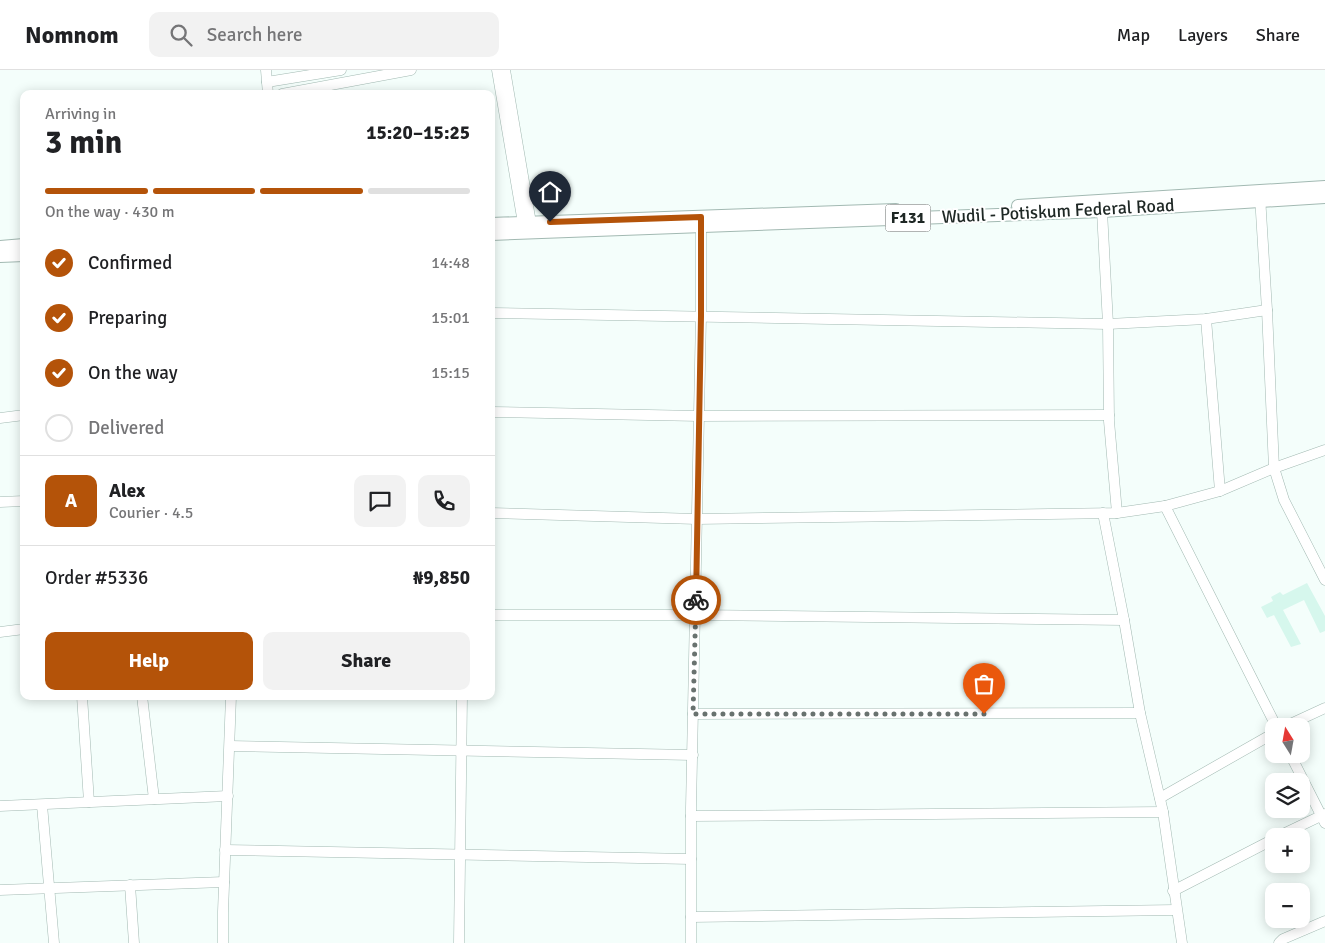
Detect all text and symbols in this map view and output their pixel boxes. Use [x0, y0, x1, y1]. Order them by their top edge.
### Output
search box [149, 12, 499, 57]
text: Nomnom [25, 20, 119, 50]
icon: search [167, 21, 195, 49]
text: Search here [207, 23, 303, 47]
text: Map [1117, 24, 1150, 46]
text: Layers [1178, 24, 1228, 46]
text: Share [1256, 24, 1300, 46]
text: Arriving in [45, 104, 116, 124]
text: 15:20–15:25 [366, 121, 470, 145]
text: 3 min [45, 123, 122, 162]
pin [529, 171, 571, 222]
icon: home [536, 178, 564, 206]
street label: Wudil - Potiskum Federal Road [941, 194, 1175, 228]
text: On the way · 430 m [45, 202, 175, 222]
road number: F131 [886, 204, 930, 232]
icon: check [45, 249, 73, 277]
text: Confirmed [88, 251, 172, 275]
text: 14:48 [431, 253, 470, 273]
icon: check [45, 304, 73, 332]
text: Preparing [88, 306, 167, 330]
text: 15:01 [431, 308, 470, 328]
icon: check [45, 359, 73, 387]
text: On the way [88, 361, 178, 385]
text: 15:15 [431, 363, 470, 383]
text: Delivered [88, 416, 164, 440]
button: chat [354, 475, 406, 527]
button: phone [418, 475, 470, 527]
text: Alex [109, 479, 145, 503]
text: A [65, 489, 77, 513]
text: Courier · 4.5 [109, 503, 193, 523]
text: Order #5336 [45, 566, 148, 590]
text: ₦9,850 [413, 566, 470, 590]
courier [671, 575, 721, 625]
icon: bike [682, 586, 710, 614]
button: Help [45, 632, 253, 690]
button: Share [263, 632, 470, 690]
pin [963, 663, 1005, 714]
icon: bag [970, 670, 998, 698]
north arrow [1265, 718, 1310, 762]
map controls [1265, 718, 1310, 928]
button: layers [1265, 773, 1310, 818]
button: + [1265, 828, 1310, 873]
button: − [1265, 883, 1310, 928]

